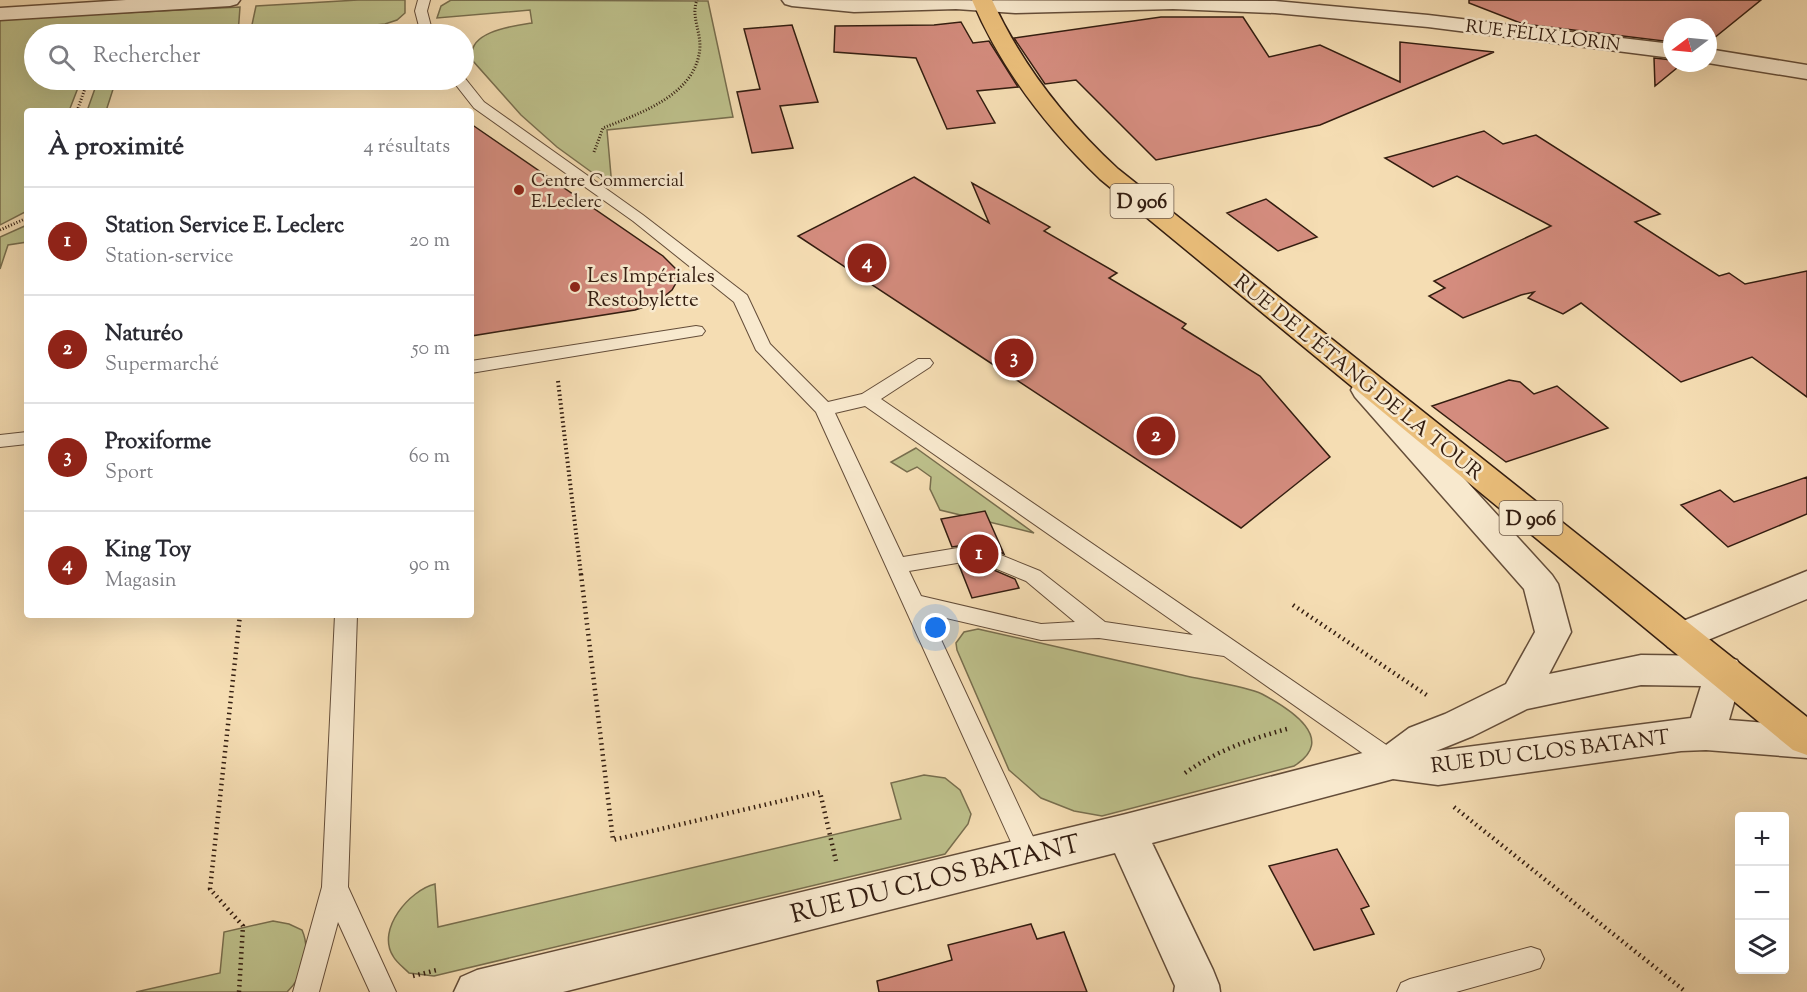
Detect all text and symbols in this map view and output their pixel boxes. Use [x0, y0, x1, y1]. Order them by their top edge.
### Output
street label: RUE FÉLIX LORIN [1464, 15, 1622, 59]
north arrow [1663, 18, 1717, 72]
search box [24, 24, 474, 90]
icon: search [45, 41, 78, 74]
text: Rechercher [93, 41, 200, 73]
text: À proximité [48, 129, 184, 166]
text: 4 résultats [364, 133, 450, 162]
place label: Centre Commercial E.Leclerc [531, 169, 684, 216]
marker: Centre Commercial E.Leclerc [512, 183, 526, 197]
road number: D 906 [1110, 184, 1174, 218]
text: Station Service E. Leclerc [105, 211, 344, 243]
text: 1 [64, 227, 71, 256]
text: 20 m [409, 227, 450, 256]
pin: 4 [848, 240, 886, 286]
text: Station-service [105, 243, 234, 272]
place label: Les Impériales Restobylette [587, 262, 715, 316]
street label: RUE DE L'ÉTANG DE LA TOUR [1227, 268, 1489, 489]
marker: Les Impériales Restobylette [568, 280, 582, 294]
text: Naturéo [105, 319, 183, 351]
text: 2 [63, 335, 72, 364]
text: 50 m [412, 335, 450, 364]
pin: 3 [994, 336, 1034, 380]
text: Supermarché [105, 351, 219, 380]
pin: 2 [1136, 414, 1176, 458]
text: Proxiforme [105, 427, 211, 459]
text: 3 [63, 443, 72, 472]
text: 60 m [409, 443, 450, 472]
text: Sport [105, 459, 153, 488]
road number: D 906 [1500, 501, 1562, 535]
pin: 1 [960, 532, 998, 576]
text: King Toy [105, 535, 191, 567]
text: 4 [62, 551, 73, 580]
text: 90 m [409, 551, 450, 580]
text: Magasin [105, 567, 177, 596]
your location [921, 613, 950, 642]
street label: RUE DU CLOS BATANT [1429, 723, 1671, 783]
map controls [1735, 812, 1789, 974]
button: + [1735, 812, 1789, 866]
street label: RUE DU CLOS BATANT [787, 827, 1084, 934]
button: − [1735, 866, 1789, 920]
button: layers [1735, 920, 1789, 974]

